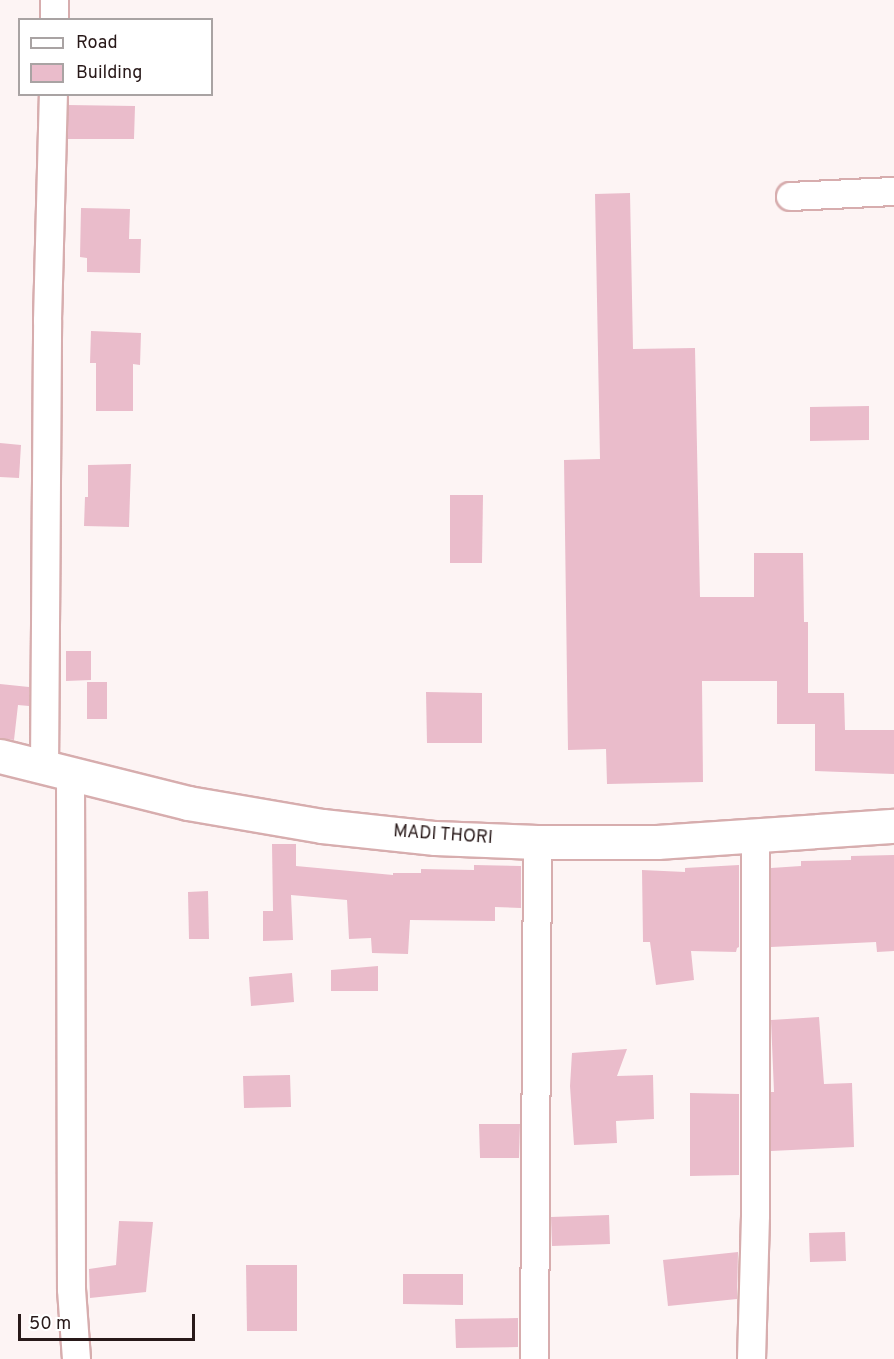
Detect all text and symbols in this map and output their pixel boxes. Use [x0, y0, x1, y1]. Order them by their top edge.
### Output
legend [18, 18, 213, 96]
text: Road [76, 32, 118, 55]
text: Building [76, 62, 142, 85]
street label: MADI THORI [392, 822, 494, 850]
scale bar [21, 1302, 198, 1340]
text: 50 m [29, 1313, 71, 1336]

